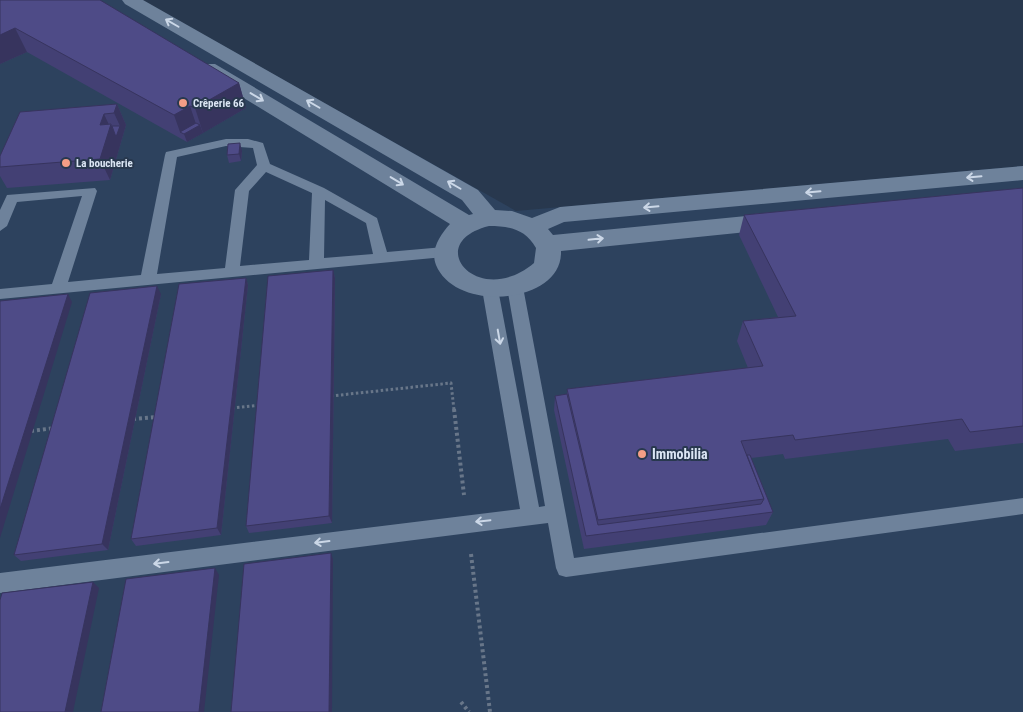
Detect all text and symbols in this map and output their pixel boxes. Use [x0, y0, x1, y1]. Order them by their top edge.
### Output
one-way arrow [166, 18, 180, 28]
one-way arrow [250, 93, 264, 103]
marker: Crêperie 66 [177, 97, 189, 109]
place label: Crêperie 66 [193, 97, 245, 110]
one-way arrow [306, 99, 321, 109]
marker: La boucherie [60, 157, 72, 169]
place label: La boucherie [76, 157, 133, 170]
one-way arrow [967, 172, 983, 182]
one-way arrow [389, 177, 403, 187]
one-way arrow [447, 180, 461, 190]
one-way arrow [805, 187, 821, 197]
one-way arrow [643, 202, 659, 211]
one-way arrow [588, 234, 604, 244]
one-way arrow [495, 329, 505, 345]
place label: Immobilia [652, 446, 708, 462]
marker: Immobilia [636, 448, 648, 460]
one-way arrow [475, 516, 491, 526]
one-way arrow [314, 537, 330, 547]
one-way arrow [153, 558, 169, 568]

